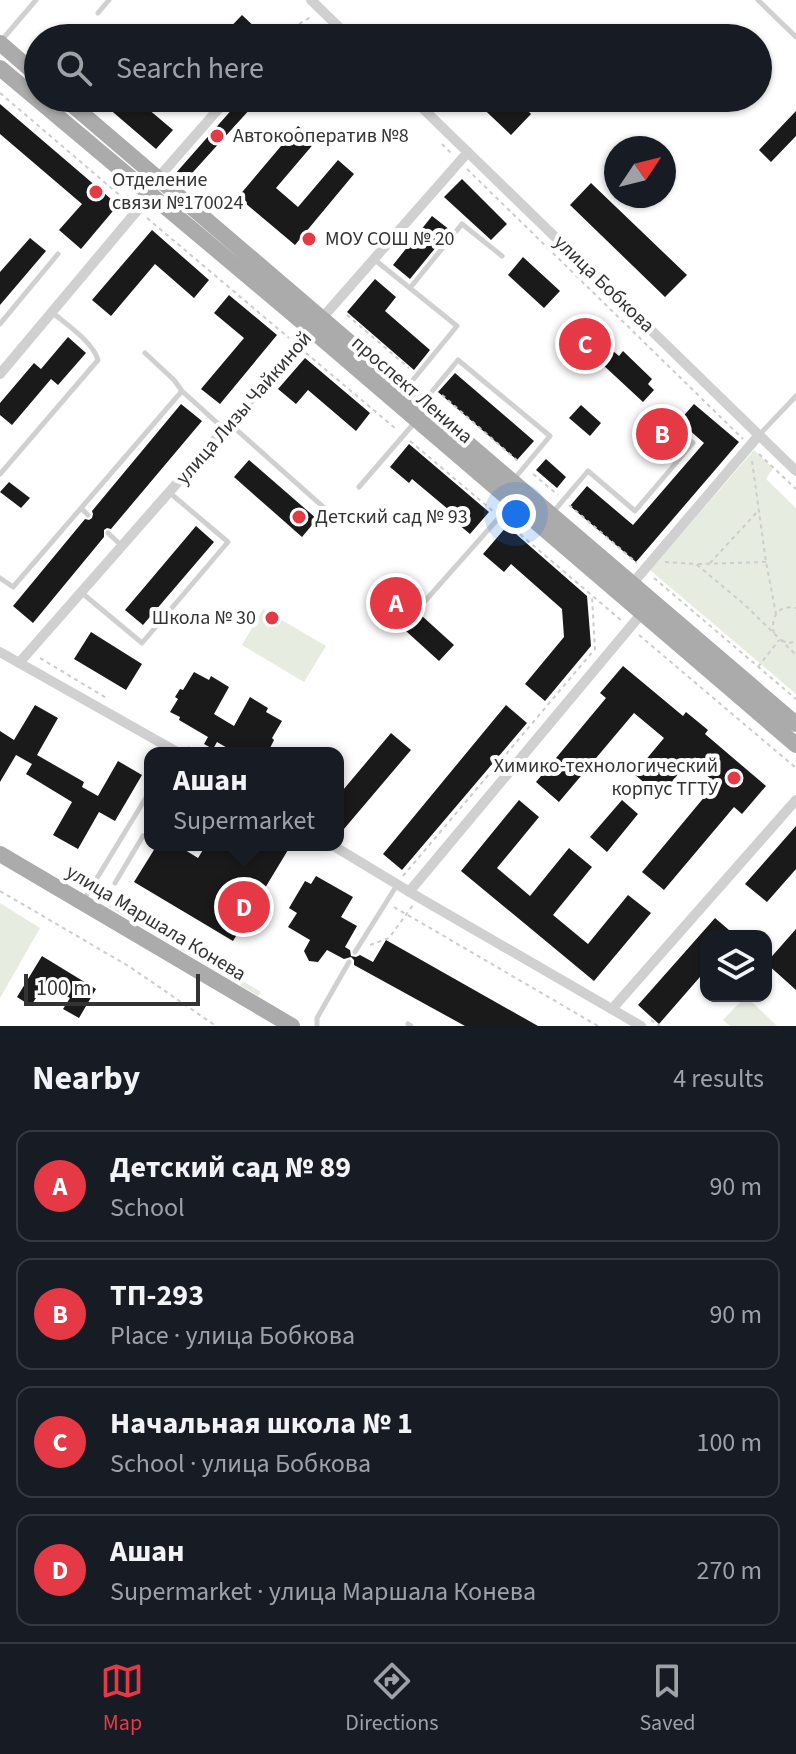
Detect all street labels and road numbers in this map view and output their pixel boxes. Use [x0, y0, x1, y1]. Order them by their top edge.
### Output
street label: улица Бобкова [547, 229, 661, 339]
street label: улица Лизы Чайкиной [170, 325, 318, 491]
street label: проспект Ленина [345, 329, 479, 451]
street label: улица Маршала Конева [61, 858, 251, 988]

